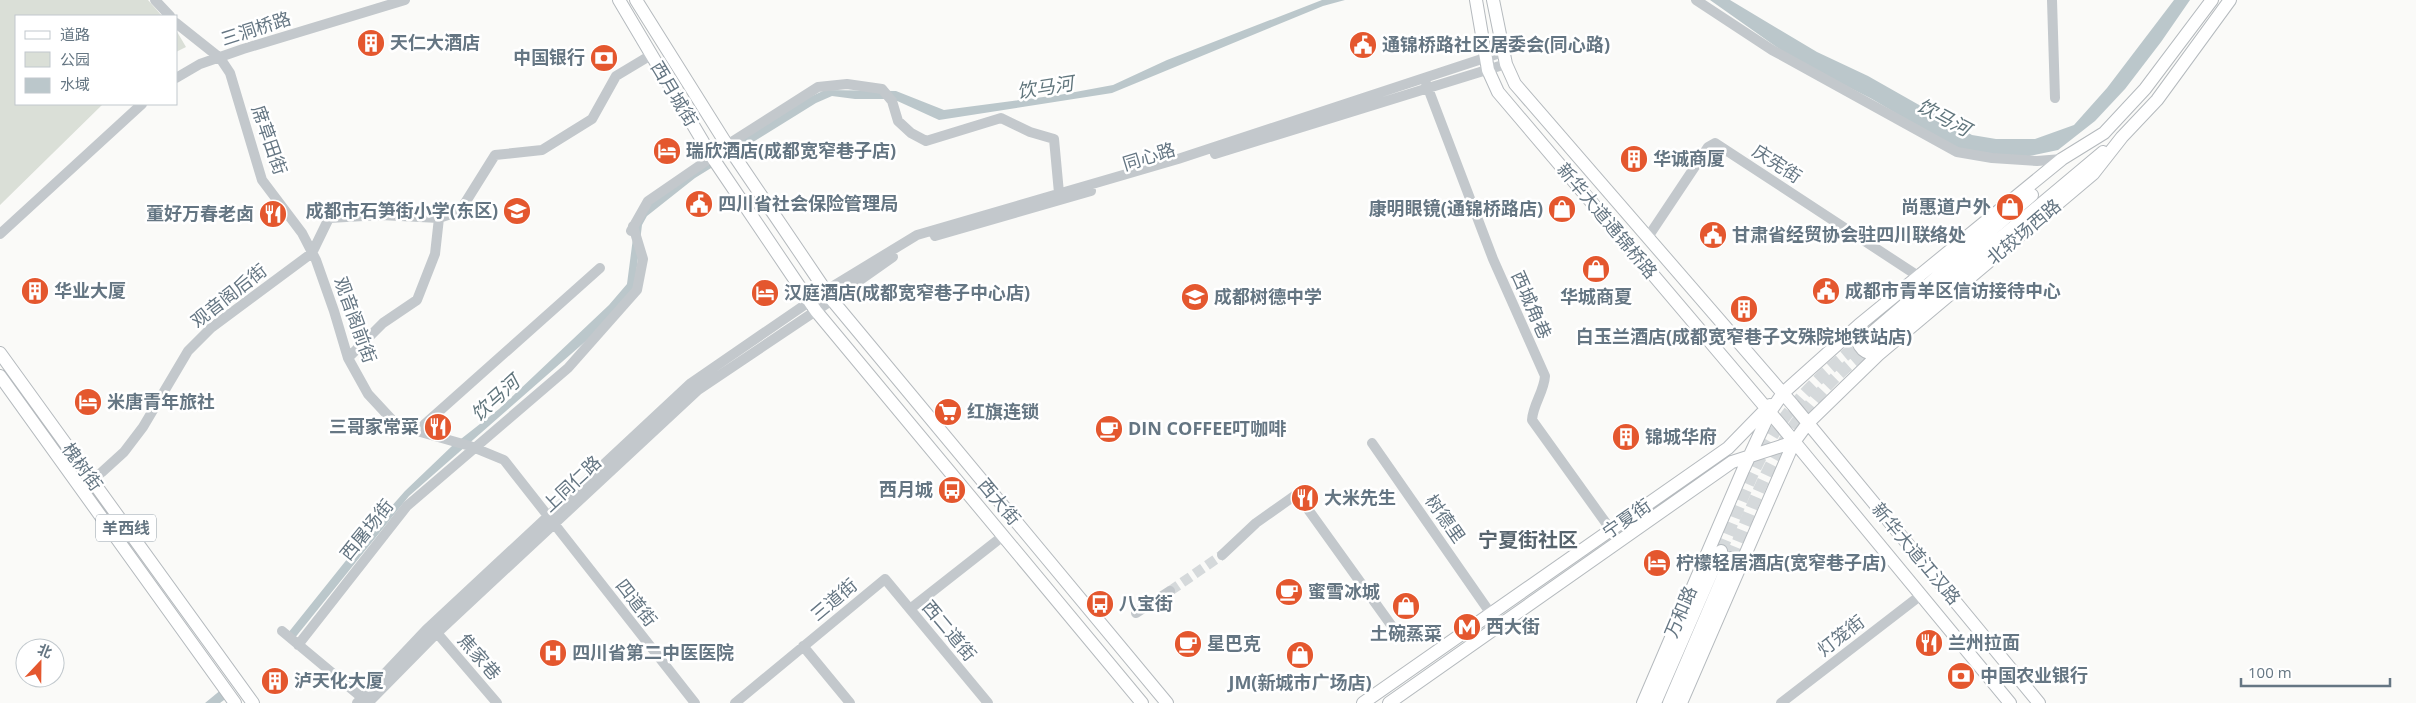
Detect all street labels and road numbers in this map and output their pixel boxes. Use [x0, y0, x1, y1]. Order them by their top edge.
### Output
street label: 三洞桥路 [218, 6, 294, 51]
street label: 西月城街 [646, 56, 704, 131]
street label: 席草田街 [247, 102, 293, 178]
street label: 同心路 [1119, 137, 1178, 175]
street label: 庆宪街 [1748, 138, 1807, 188]
street label: 新华大道通锦桥路 [1552, 157, 1663, 283]
street label: 北较场西路 [1981, 193, 2066, 269]
street label: 观音阁后街 [186, 258, 271, 332]
street label: 西城角巷 [1506, 267, 1558, 342]
street label: 观音阁前街 [329, 273, 383, 366]
street label: 槐树街 [57, 438, 108, 495]
street label: 上同仁路 [537, 450, 606, 517]
street label: 西大街 [973, 473, 1026, 530]
street label: 树德里 [1421, 489, 1471, 547]
street label: 宁夏街 [1597, 493, 1655, 543]
street label: 西屠场街 [334, 494, 398, 565]
street label: 新华大道江汉路 [1867, 497, 1966, 609]
road number: 羊西线 [96, 514, 156, 542]
street label: 三道街 [805, 573, 862, 626]
street label: 四道街 [611, 574, 663, 631]
street label: 万和路 [1658, 582, 1702, 641]
street label: 西二道街 [917, 595, 982, 666]
street label: 灯笼街 [1812, 609, 1869, 661]
street label: 焦家巷 [453, 628, 507, 685]

